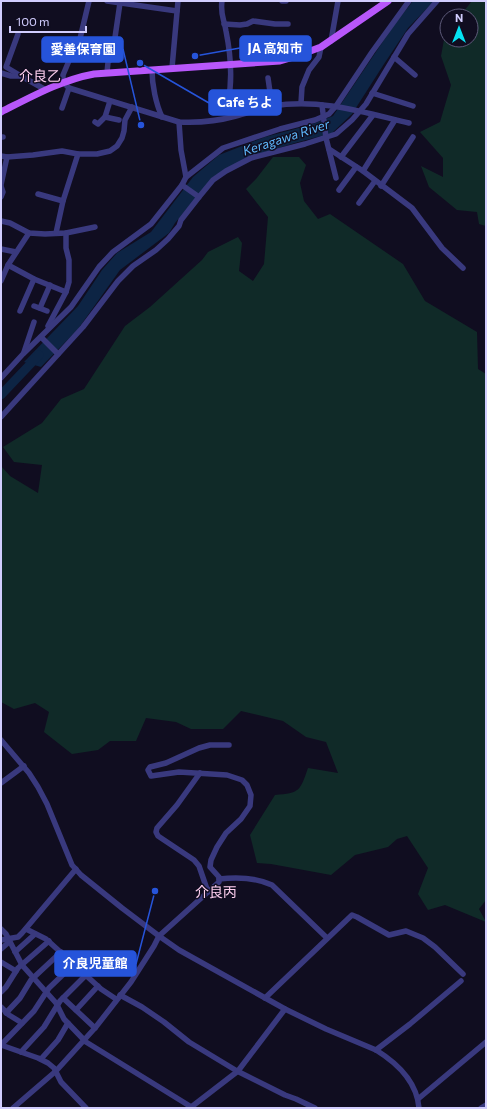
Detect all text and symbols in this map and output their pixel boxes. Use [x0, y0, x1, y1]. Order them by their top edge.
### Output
scale bar [10, 8, 86, 34]
north arrow [439, 8, 479, 48]
text: N [455, 11, 463, 24]
text: 100 m [16, 14, 50, 28]
callout: JA 高知市 [240, 36, 311, 61]
callout: 愛善保育園 [42, 37, 123, 62]
text: JA 高知市 [248, 40, 302, 56]
text: 愛善保育園 [50, 41, 116, 57]
district label: 介良乙 [19, 67, 61, 84]
callout: Cafe ちよ [209, 90, 281, 115]
text: Cafe ちよ [217, 94, 273, 110]
water label: Keragawa River [240, 115, 332, 159]
district label: 介良丙 [195, 883, 237, 900]
callout: 介良児童館 [55, 951, 136, 976]
text: 介良児童館 [62, 955, 128, 971]

